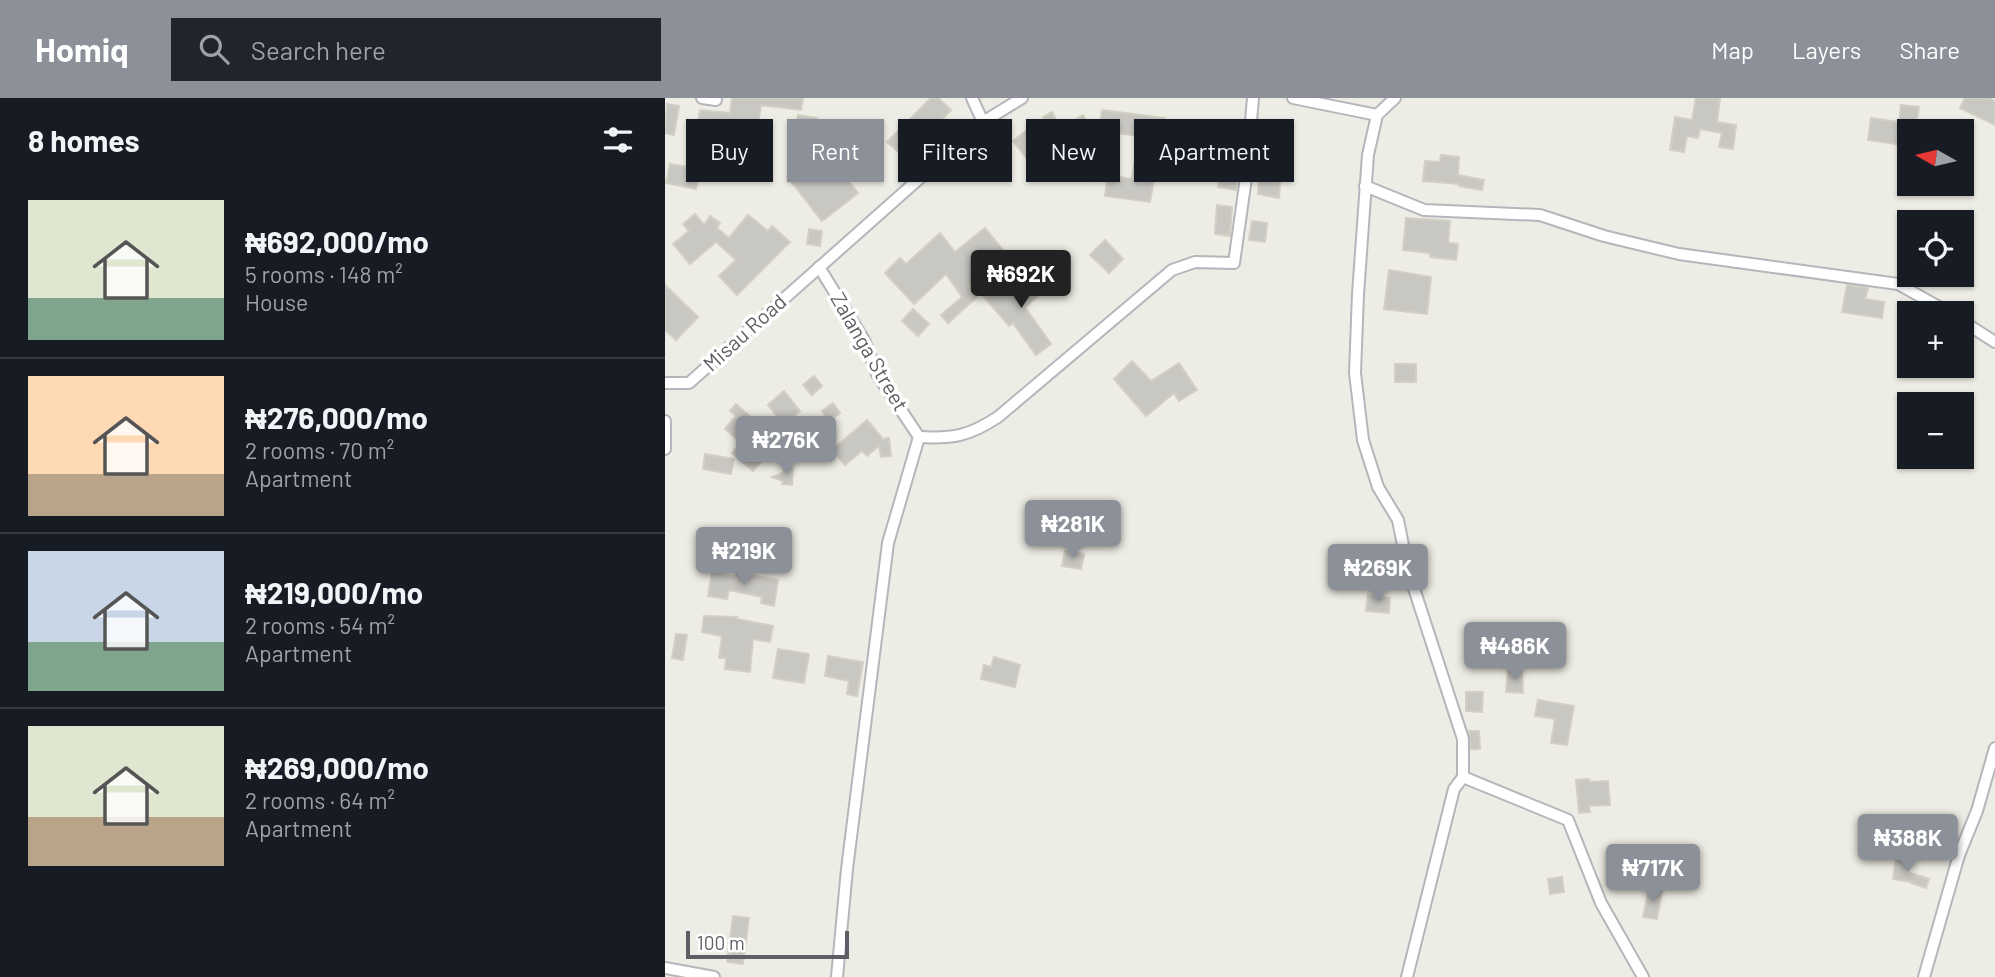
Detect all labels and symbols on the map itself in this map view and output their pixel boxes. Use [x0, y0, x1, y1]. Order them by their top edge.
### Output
north arrow [1897, 119, 1974, 196]
pin: ₦692K [972, 250, 1070, 310]
street label: Misau Road [697, 288, 791, 376]
street label: Zalanga Street [826, 288, 914, 415]
pin: ₦276K [737, 416, 835, 476]
pin: ₦281K [1024, 500, 1122, 560]
pin: ₦219K [695, 528, 793, 587]
pin: ₦269K [1329, 545, 1427, 604]
pin: ₦486K [1466, 622, 1564, 682]
pin: ₦388K [1859, 814, 1957, 874]
pin: ₦717K [1604, 844, 1702, 904]
scale bar [686, 928, 849, 960]

